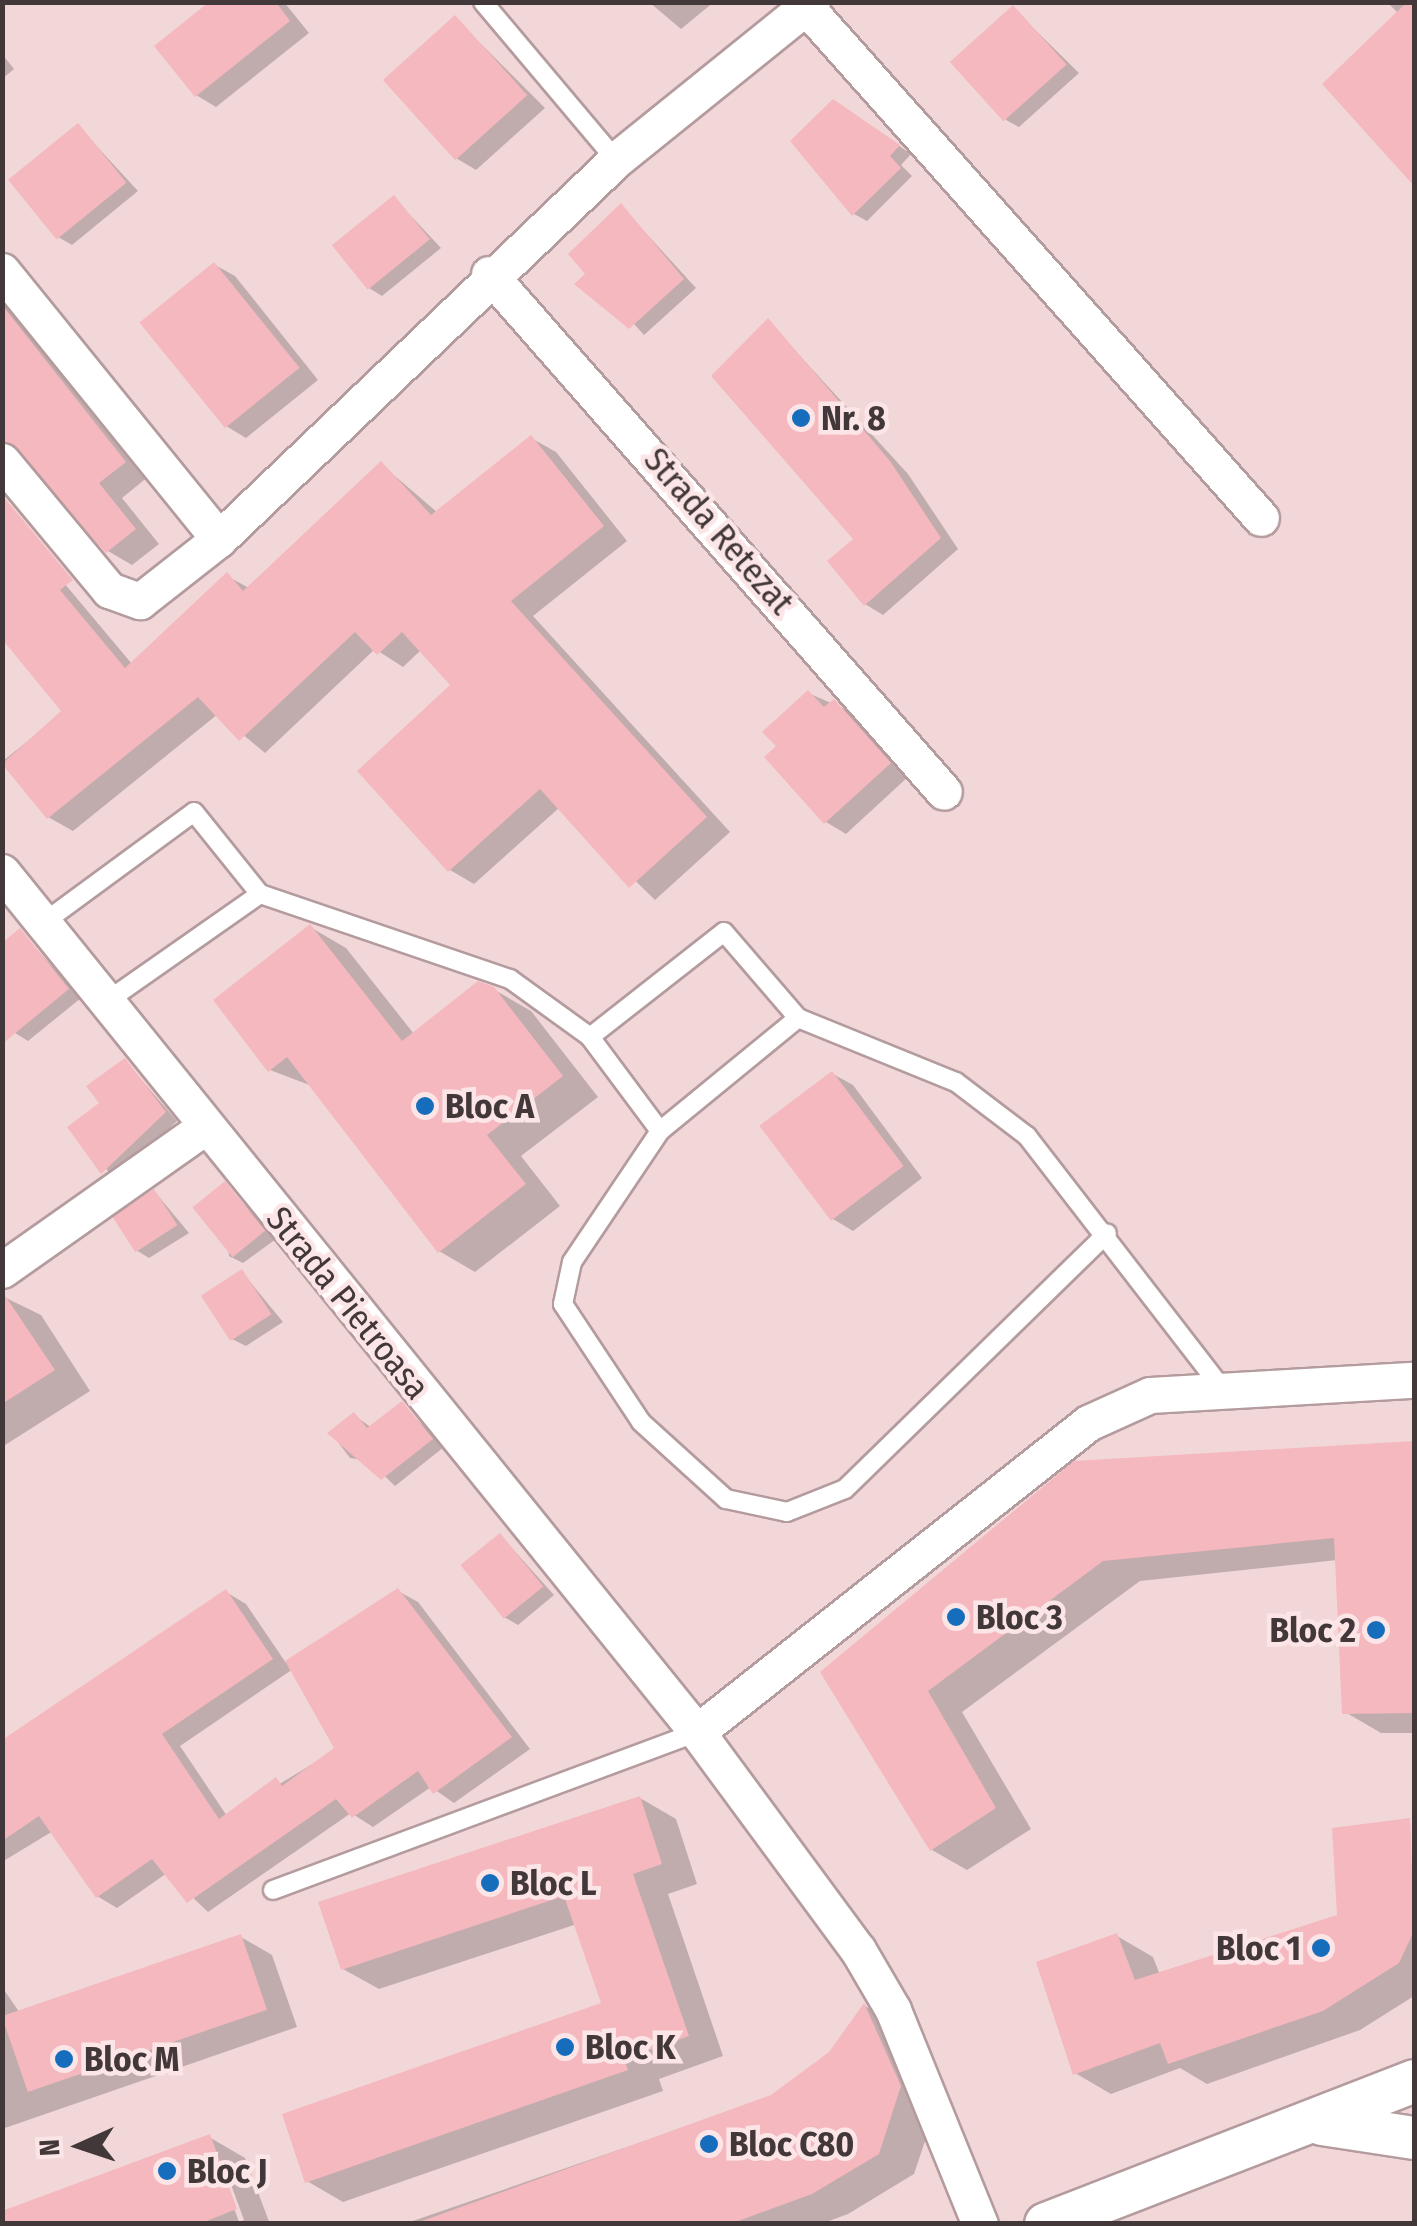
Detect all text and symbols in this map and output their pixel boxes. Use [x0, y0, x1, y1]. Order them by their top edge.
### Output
place label: Nr. 8 [821, 397, 886, 439]
marker: Nr. 8 [790, 407, 812, 429]
street label: Strada Retezat [635, 439, 803, 623]
place label: Bloc A [445, 1085, 534, 1127]
marker: Bloc A [414, 1095, 436, 1117]
street label: Strada Pietroasa [258, 1198, 438, 1408]
place label: Bloc 3 [976, 1596, 1063, 1638]
marker: Bloc 3 [945, 1606, 967, 1628]
place label: Bloc 2 [1270, 1609, 1356, 1651]
marker: Bloc 2 [1365, 1619, 1387, 1641]
place label: Bloc L [510, 1862, 596, 1904]
marker: Bloc L [479, 1872, 501, 1894]
place label: Bloc 1 [1216, 1927, 1301, 1969]
marker: Bloc 1 [1310, 1937, 1332, 1959]
place label: Bloc K [585, 2026, 676, 2068]
marker: Bloc K [554, 2036, 576, 2058]
place label: Bloc M [84, 2038, 179, 2080]
marker: Bloc M [53, 2048, 75, 2070]
north arrow [30, 2096, 130, 2196]
place label: Bloc C80 [729, 2123, 854, 2165]
marker: Bloc C80 [698, 2133, 720, 2155]
text: N [33, 2138, 66, 2157]
place label: Bloc J [187, 2150, 267, 2192]
marker: Bloc J [156, 2160, 178, 2182]

